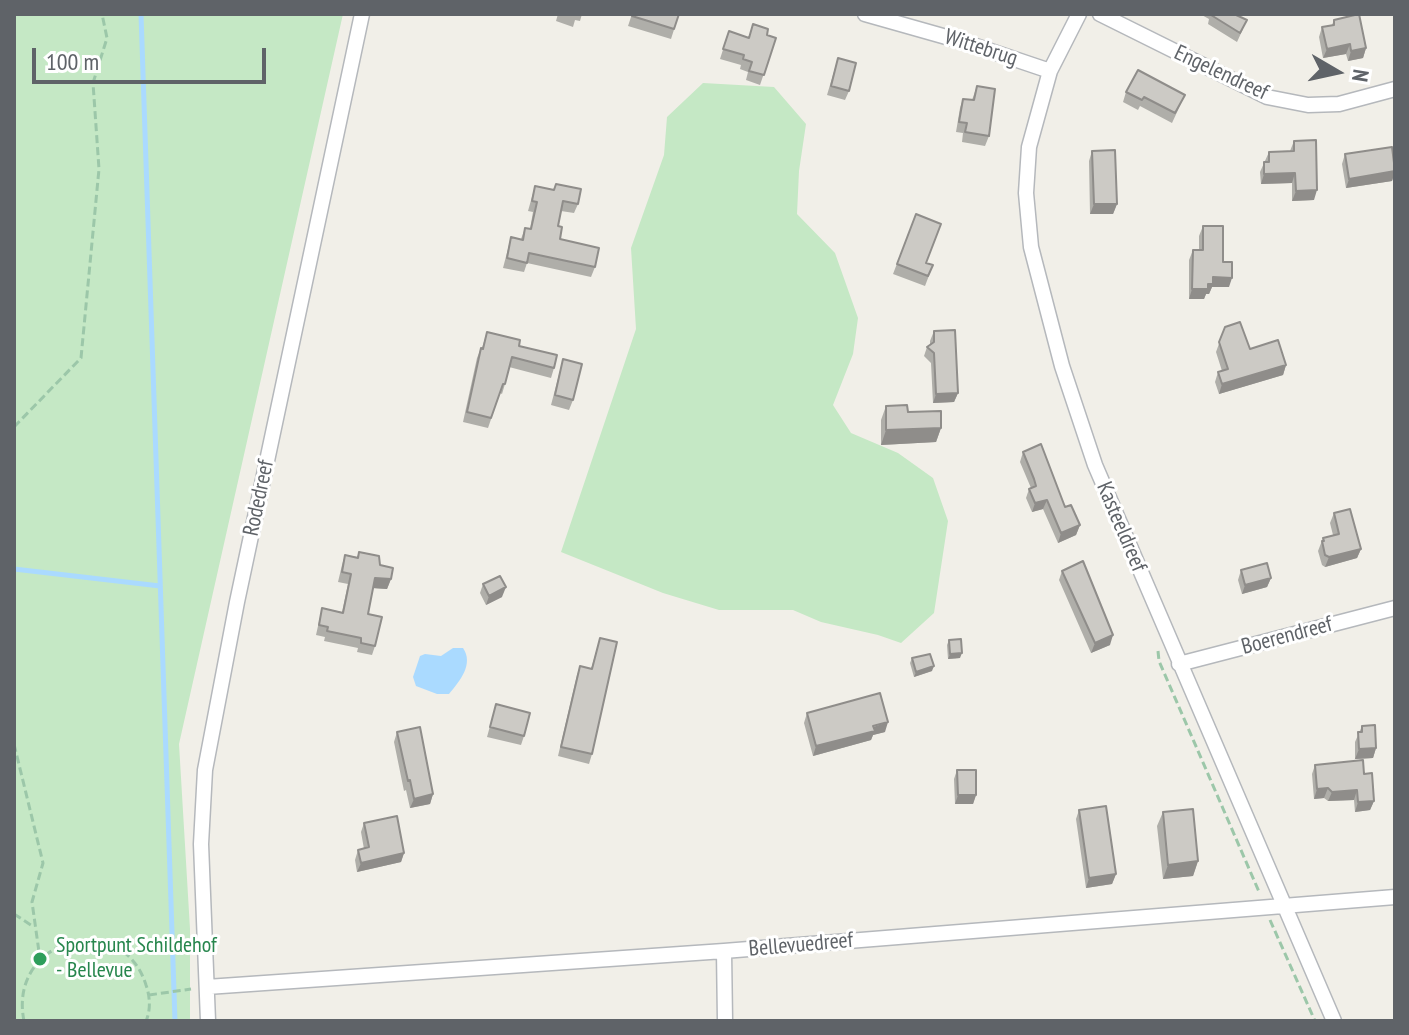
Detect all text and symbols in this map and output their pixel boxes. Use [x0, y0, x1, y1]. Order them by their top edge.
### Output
street label: Wittebrug [941, 24, 1021, 72]
scale bar [36, 32, 270, 82]
north arrow [1297, 32, 1377, 112]
street label: Engelendreef [1170, 40, 1272, 106]
text: 100 m [46, 46, 99, 77]
text: N [1346, 68, 1375, 84]
street label: Rodedreef [238, 458, 280, 538]
street label: Kasteeldreef [1090, 478, 1152, 576]
street label: Boerendreef [1239, 611, 1335, 661]
street label: Bellevuedreef [748, 927, 854, 963]
place label: Sportpunt Schildehof - Bellevue [56, 933, 217, 984]
marker: Sportpunt Schildehof - Bellevue [31, 950, 49, 968]

